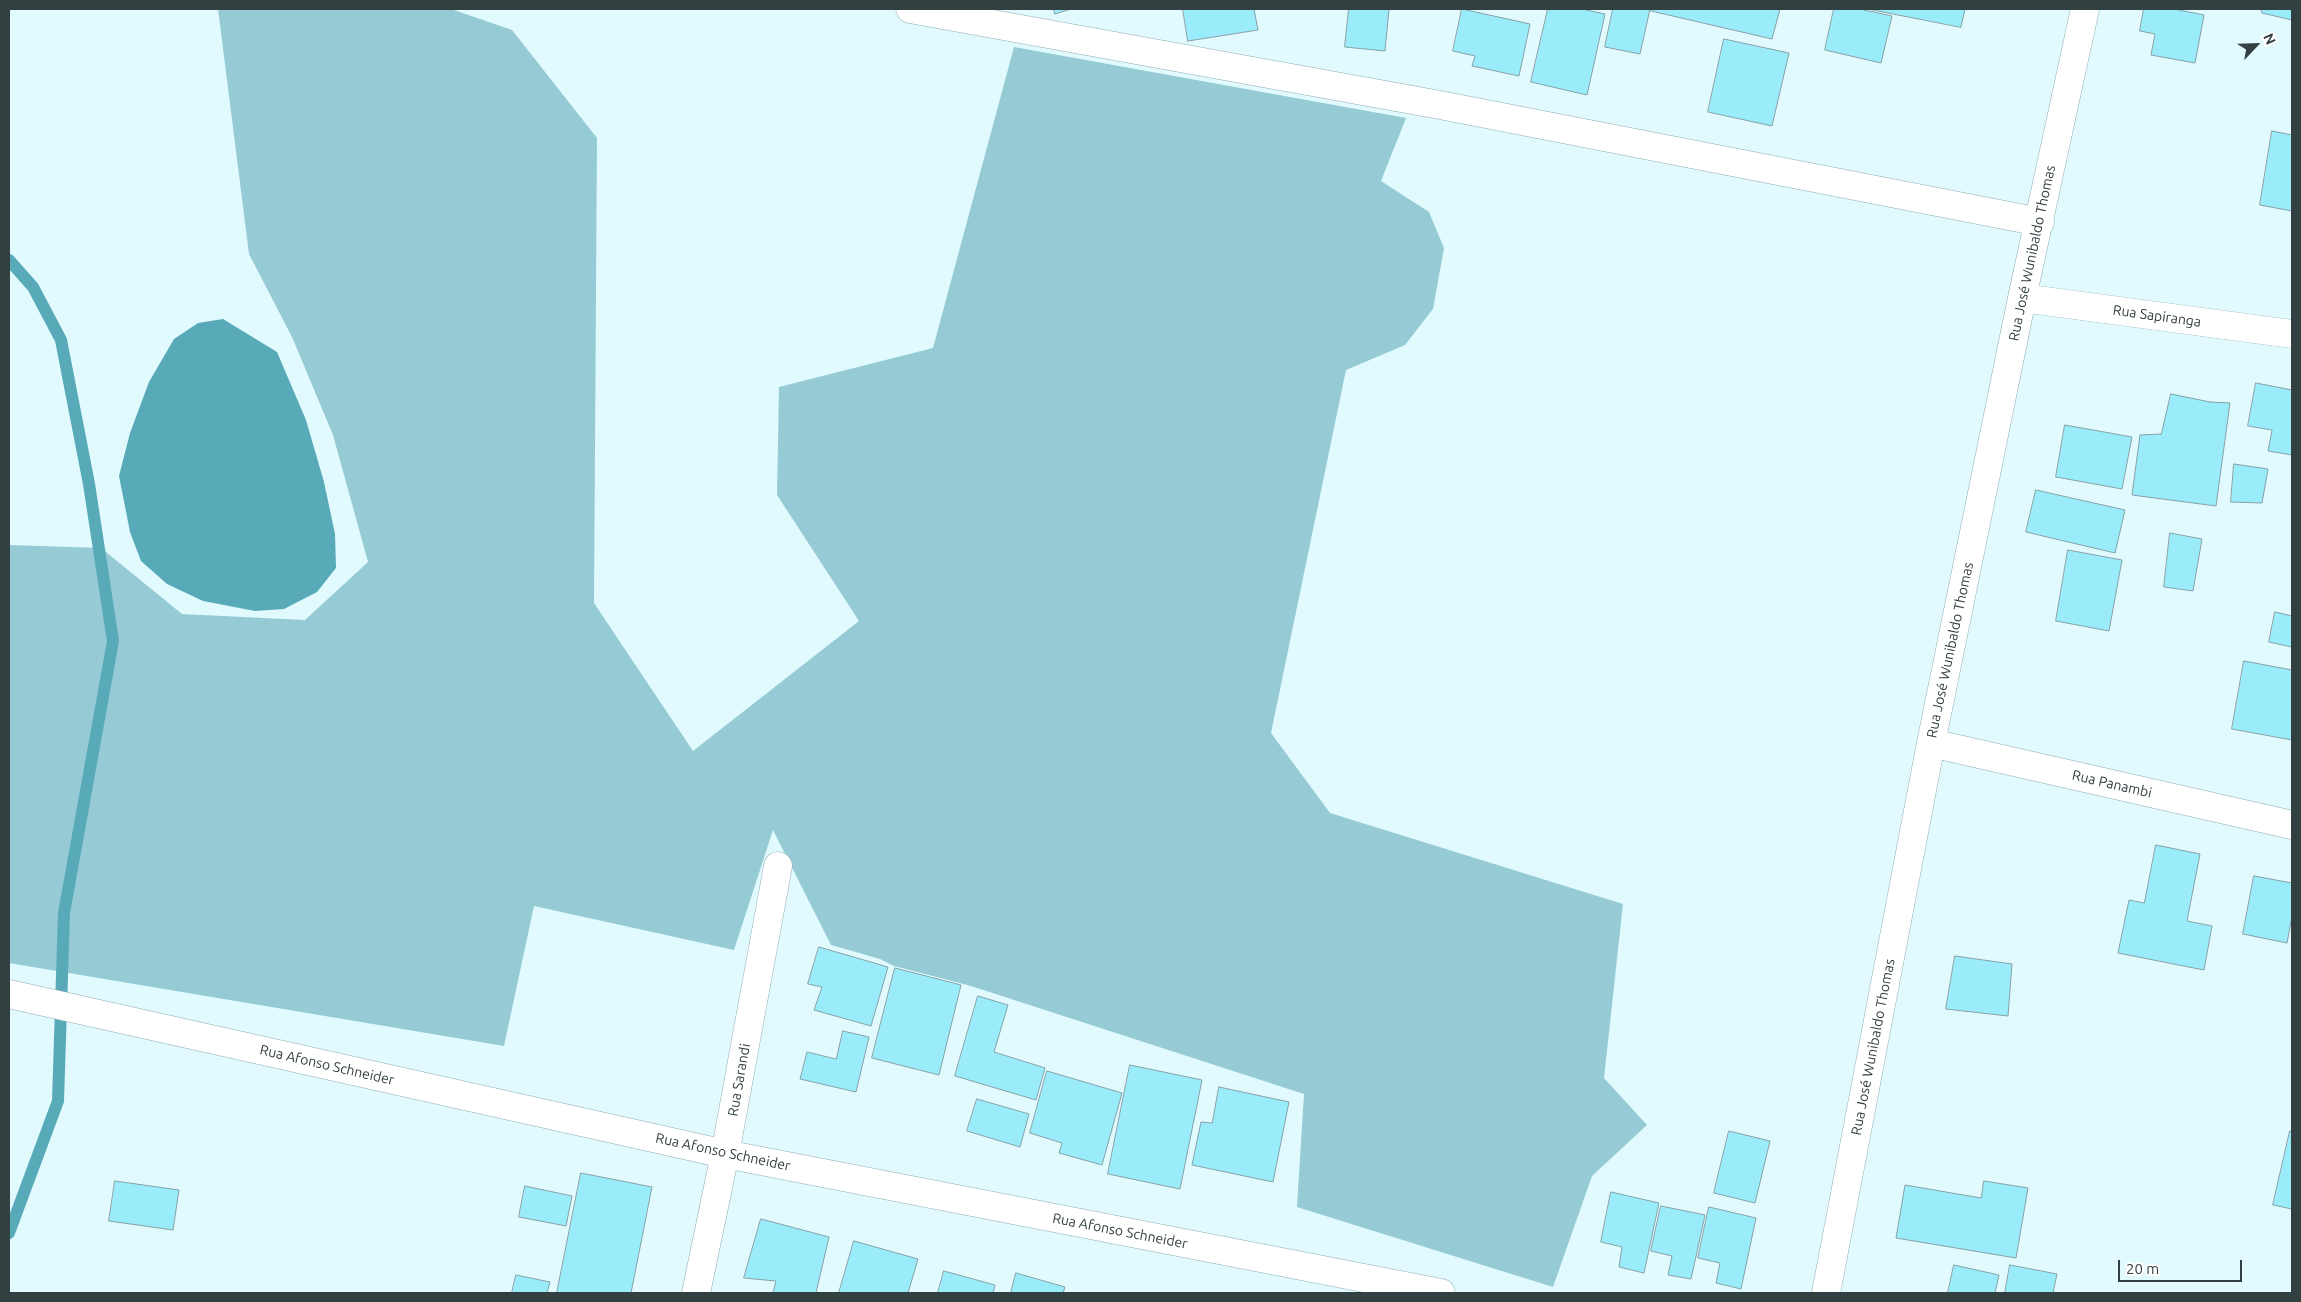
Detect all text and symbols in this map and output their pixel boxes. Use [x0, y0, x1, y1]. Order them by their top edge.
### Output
north arrow [2231, 20, 2281, 70]
text: N [2260, 31, 2279, 47]
street label: Rua José Wunibaldo Thomas [2005, 164, 2059, 342]
street label: Rua Sapiranga [2112, 301, 2202, 331]
street label: Rua José Wunibaldo Thomas [1923, 561, 1977, 739]
street label: Rua Panambi [2070, 767, 2154, 801]
street label: Rua José Wunibaldo Thomas [1848, 957, 1898, 1137]
street label: Rua Afonso Schneider [258, 1041, 396, 1089]
street label: Rua Sarandi [724, 1042, 754, 1118]
street label: Rua Afonso Schneider [654, 1130, 792, 1174]
street label: Rua Afonso Schneider [1051, 1210, 1189, 1252]
scale bar [2121, 1250, 2245, 1282]
text: 20 m [2126, 1260, 2159, 1277]

